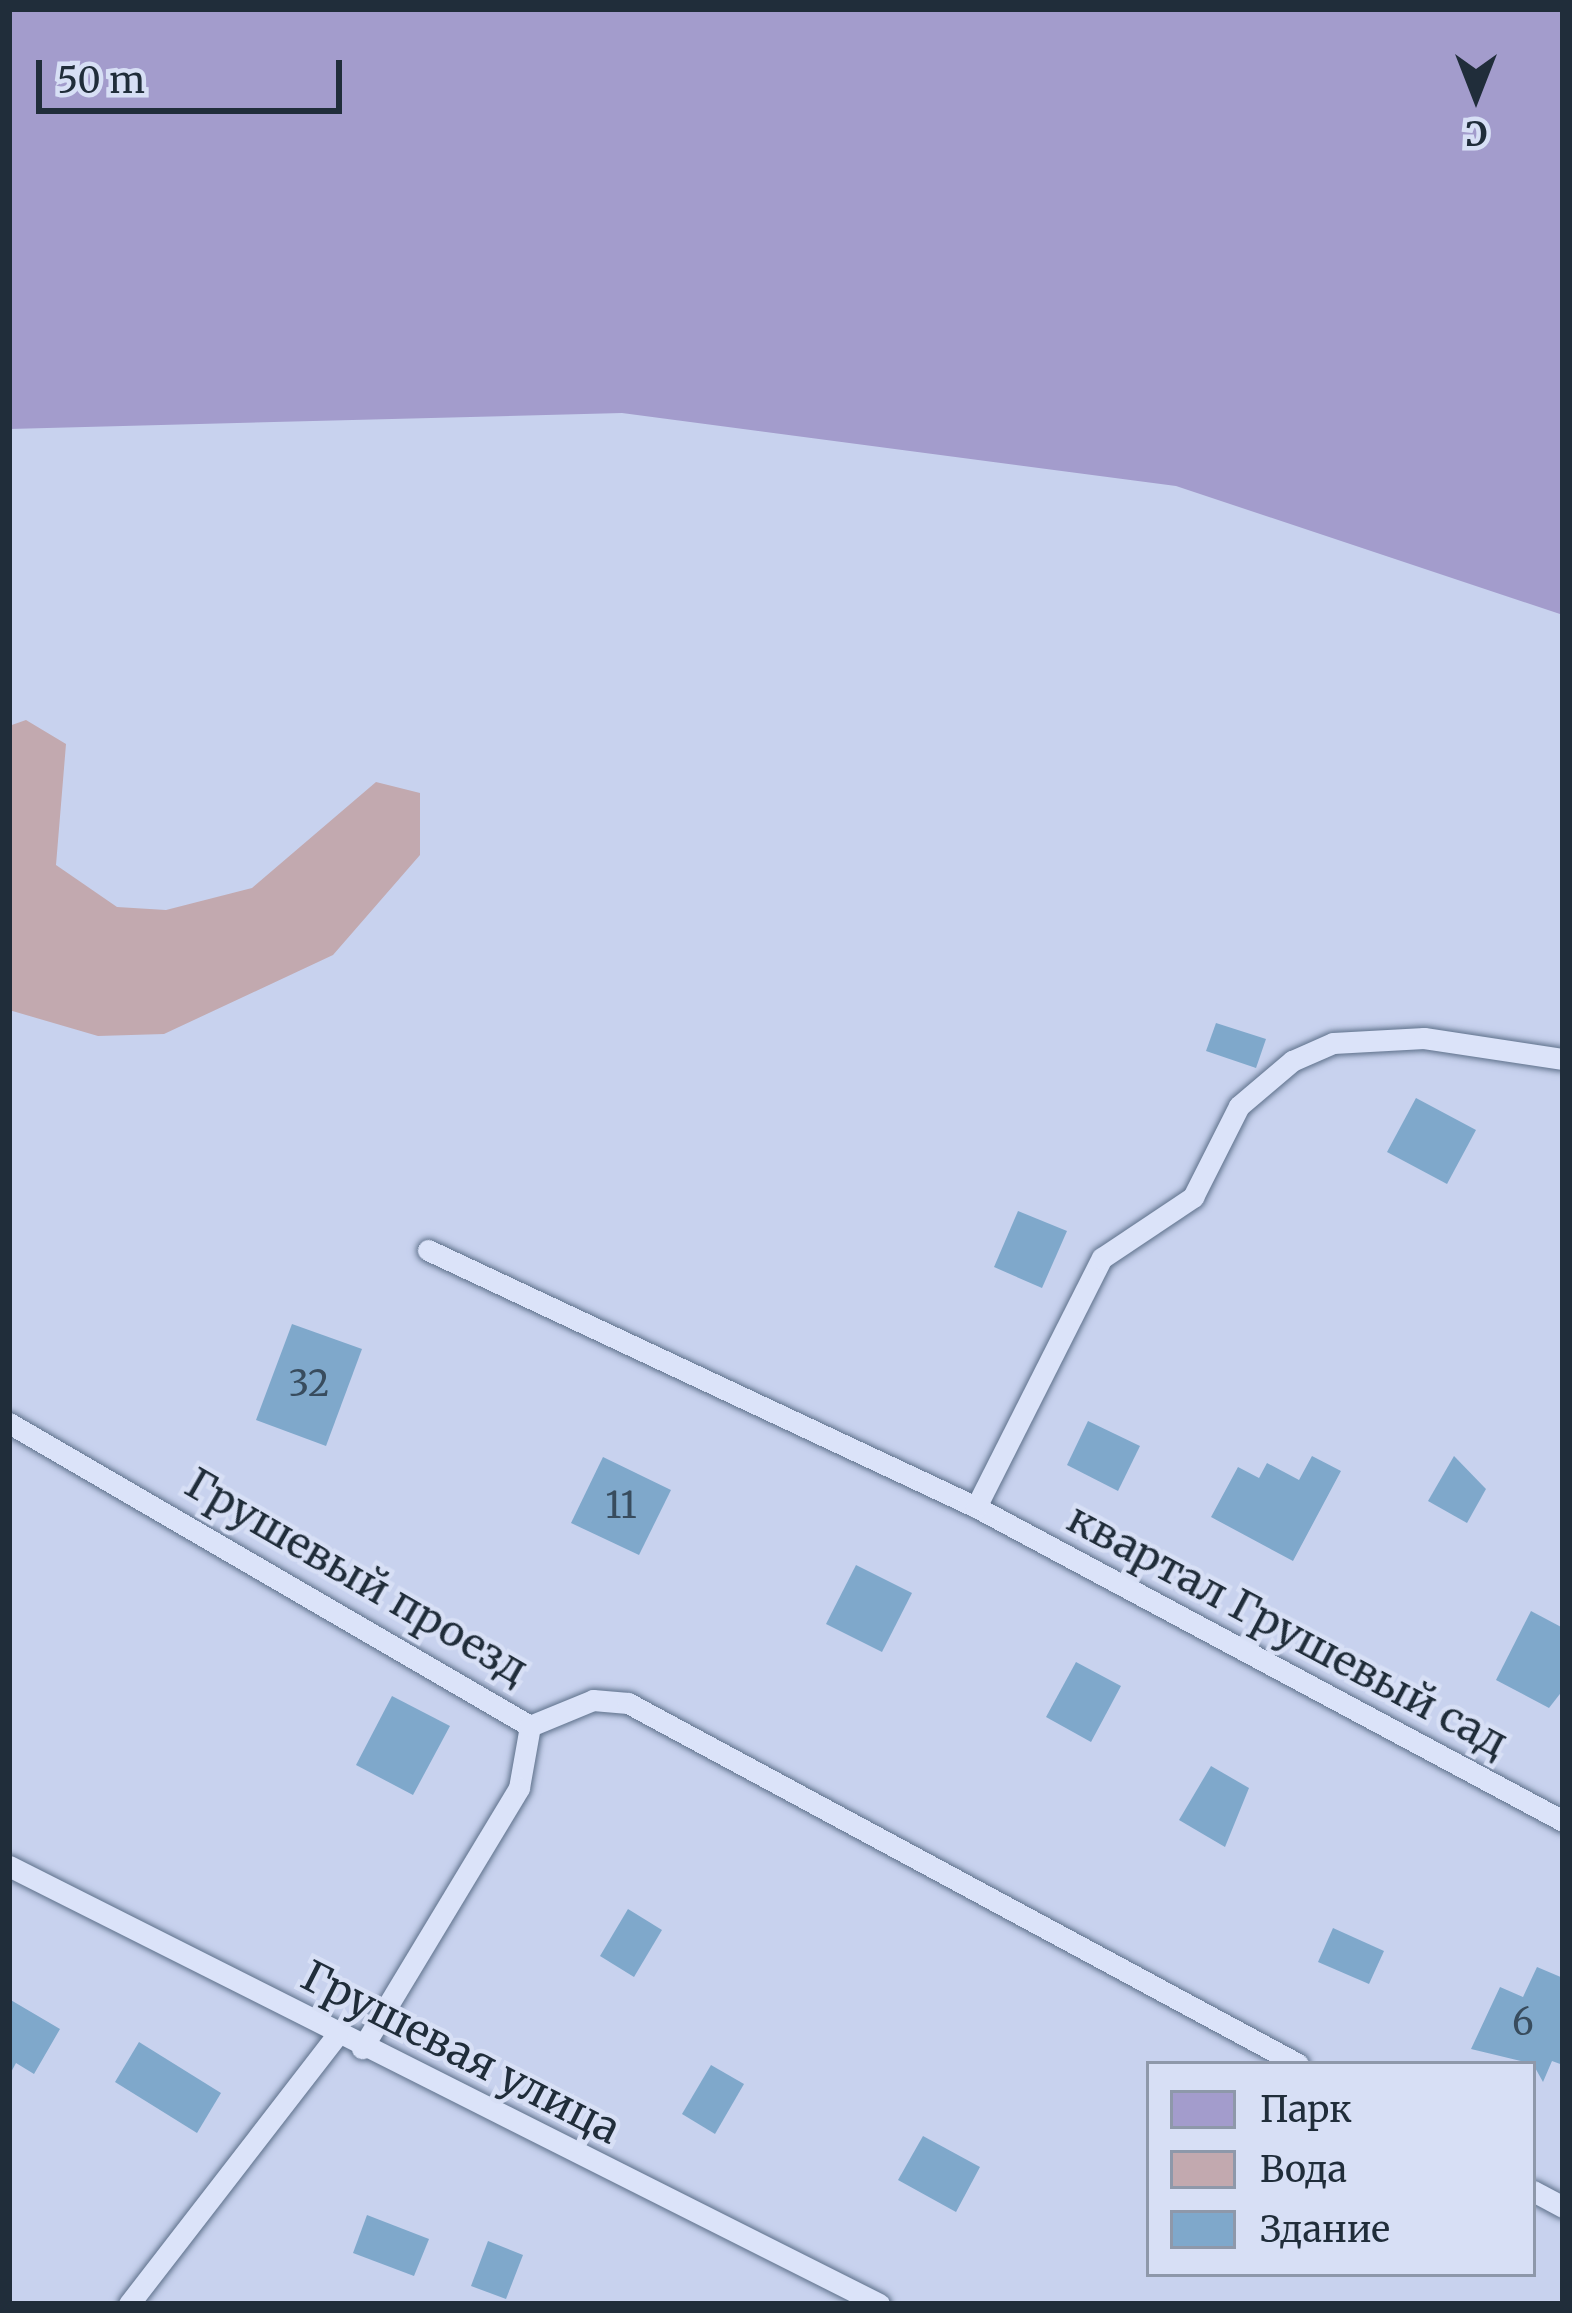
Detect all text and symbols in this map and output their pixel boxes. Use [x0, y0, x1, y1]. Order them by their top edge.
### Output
scale bar [42, 36, 348, 110]
north arrow [1416, 36, 1536, 156]
text: 50 m [57, 58, 145, 103]
text: С [1465, 112, 1487, 153]
house number: 32 [289, 1362, 329, 1406]
street label: Грушевый проезд [177, 1457, 537, 1695]
house number: 11 [605, 1484, 637, 1528]
street label: квартал Грушевый сад [1059, 1492, 1517, 1768]
street label: Грушевая улица [293, 1950, 629, 2154]
house number: 6 [1512, 2001, 1534, 2045]
legend [1146, 2061, 1536, 2277]
text: Парк [1260, 2087, 1352, 2132]
text: Вода [1260, 2147, 1347, 2192]
text: Здание [1260, 2207, 1390, 2252]

